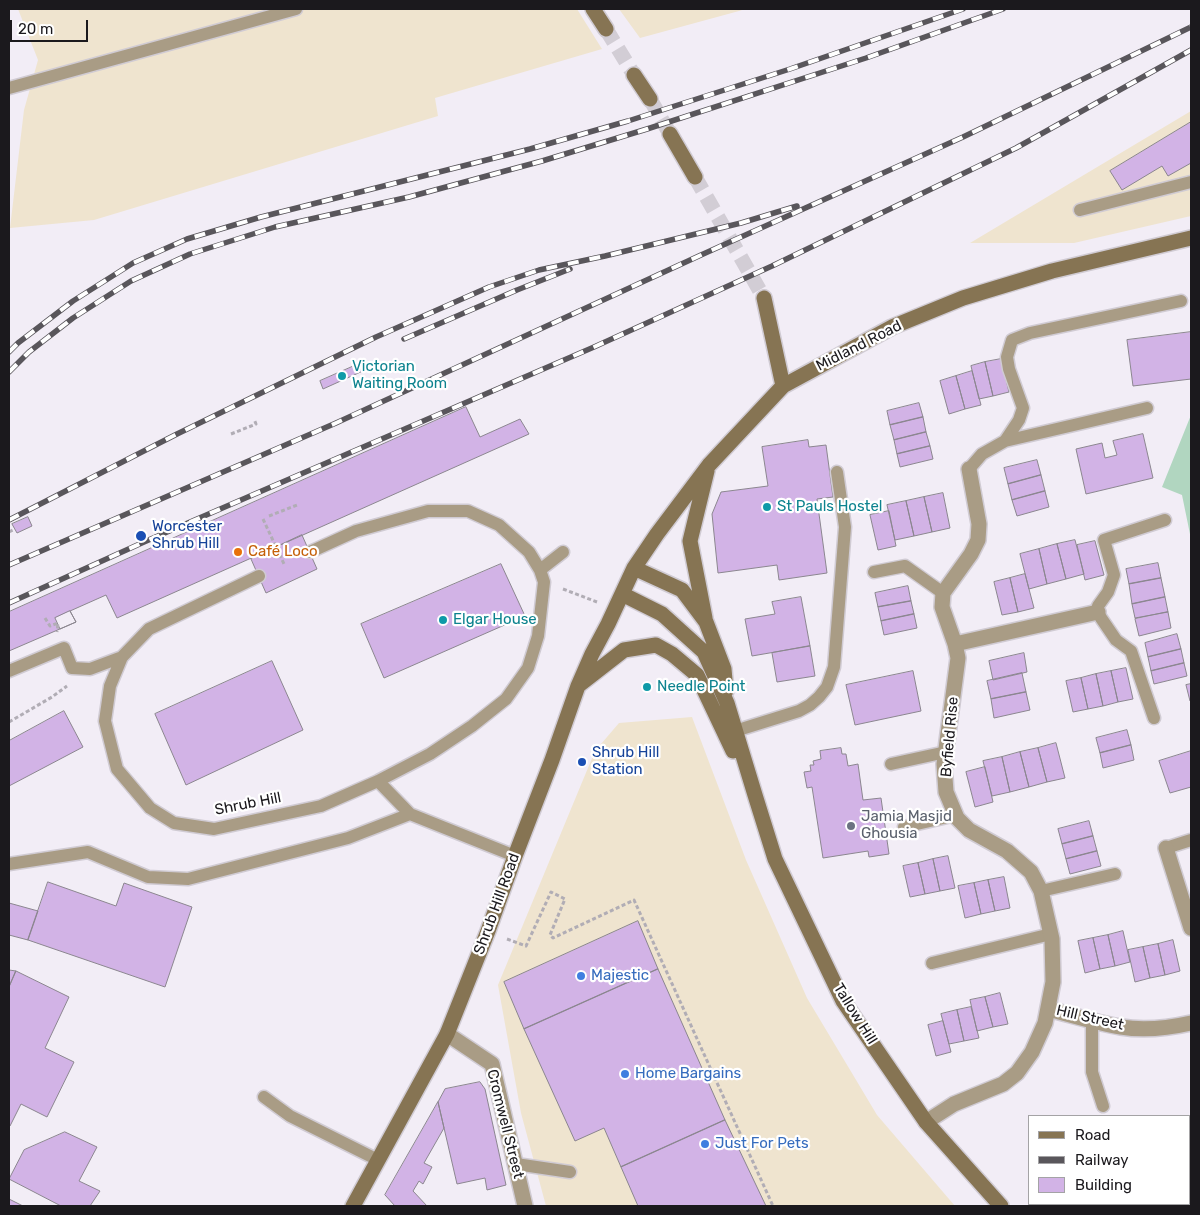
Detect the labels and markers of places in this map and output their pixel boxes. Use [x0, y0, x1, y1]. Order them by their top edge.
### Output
place label: Victorian Waiting Room [352, 358, 447, 393]
marker: Victorian Waiting Room [336, 370, 348, 382]
place label: St Pauls Hostel [777, 498, 883, 516]
marker: St Pauls Hostel [761, 501, 773, 513]
place label: Worcester Shrub Hill [152, 518, 222, 553]
marker: Worcester Shrub Hill [134, 529, 148, 543]
place label: Café Loco [248, 543, 318, 561]
marker: Café Loco [232, 546, 244, 558]
place label: Elgar House [453, 611, 537, 629]
marker: Elgar House [437, 614, 449, 626]
place label: Needle Point [657, 678, 745, 696]
marker: Needle Point [641, 681, 653, 693]
place label: Shrub Hill Station [592, 744, 659, 779]
marker: Shrub Hill Station [576, 756, 588, 768]
place label: Jamia Masjid Ghousia [861, 808, 952, 843]
marker: Jamia Masjid Ghousia [845, 820, 857, 832]
place label: Majestic [591, 967, 649, 985]
marker: Majestic [575, 970, 587, 982]
place label: Home Bargains [635, 1065, 741, 1083]
marker: Home Bargains [619, 1068, 631, 1080]
place label: Just For Pets [715, 1135, 809, 1153]
marker: Just For Pets [699, 1138, 711, 1150]

